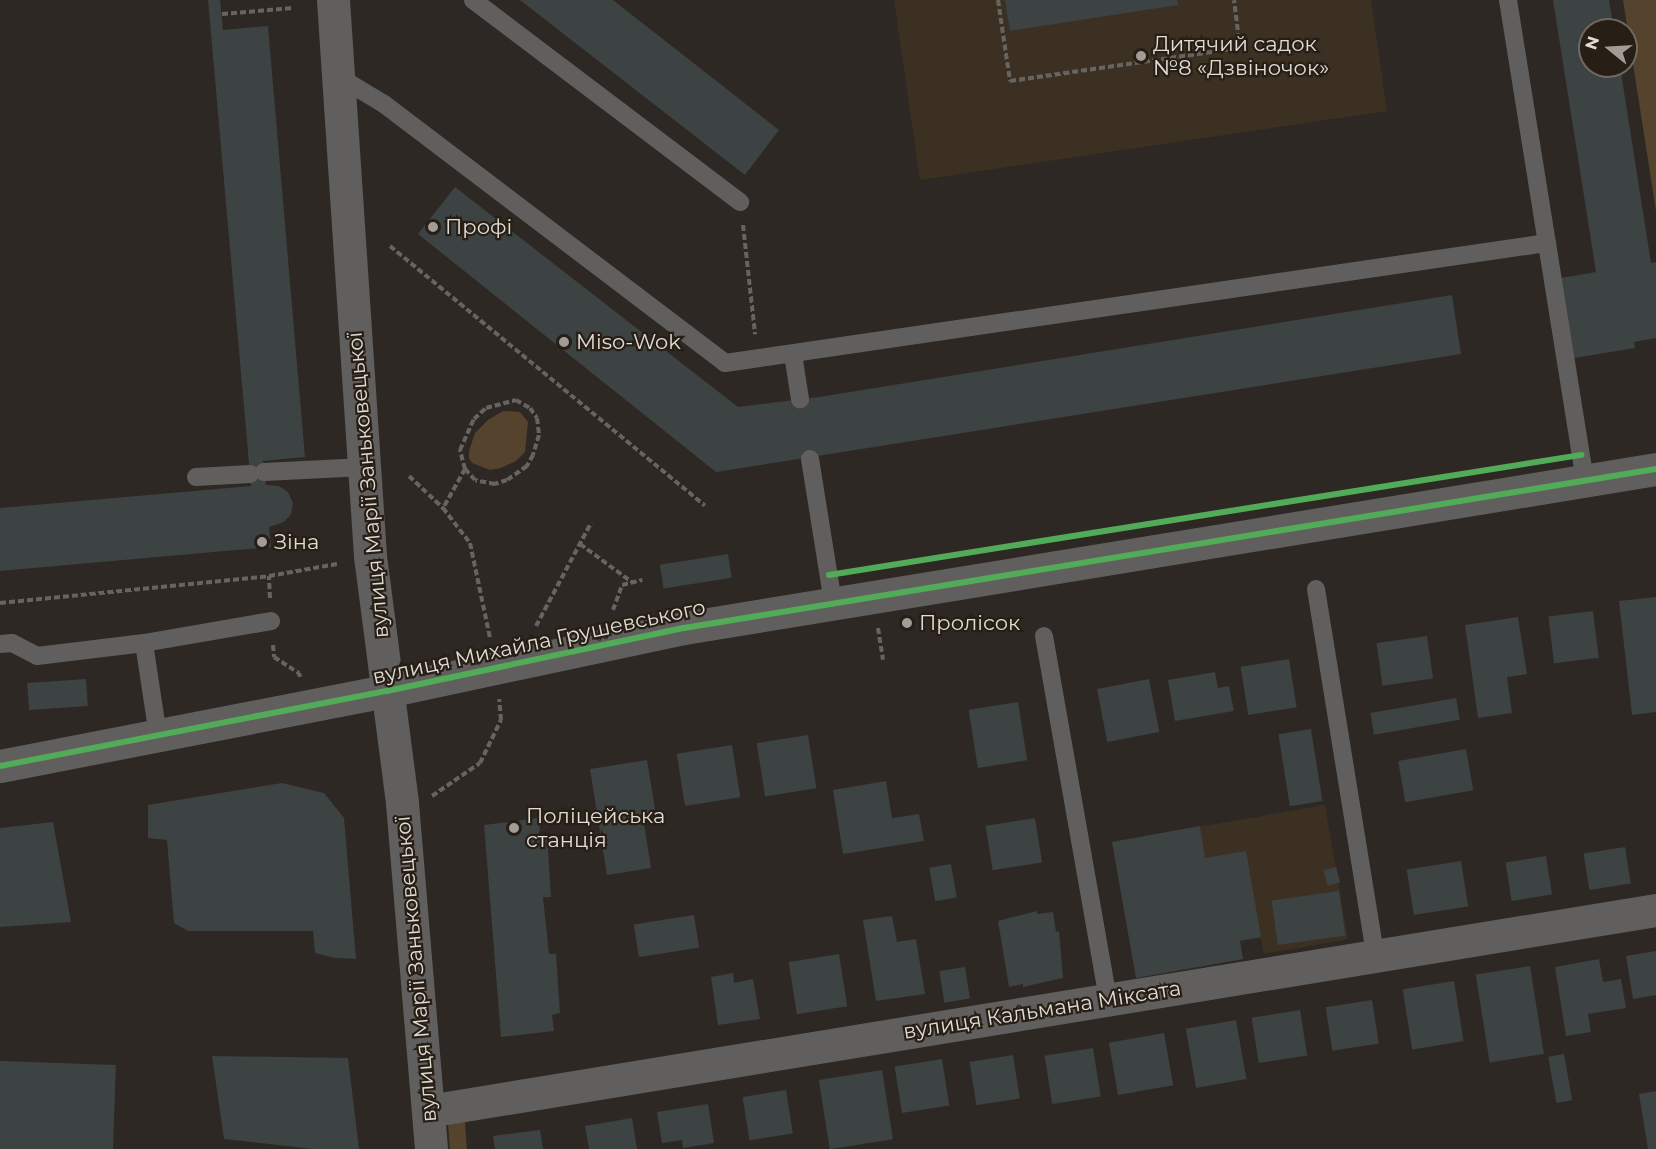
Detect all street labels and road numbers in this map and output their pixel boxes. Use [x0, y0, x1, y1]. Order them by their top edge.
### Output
street label: вулиця Марії Заньковецької [342, 331, 394, 639]
street label: вулиця Михайла Грушевського [370, 594, 708, 690]
street label: вулиця Марії Заньковецької [390, 815, 442, 1123]
street label: вулиця Кальмана Міксата [901, 976, 1183, 1044]

